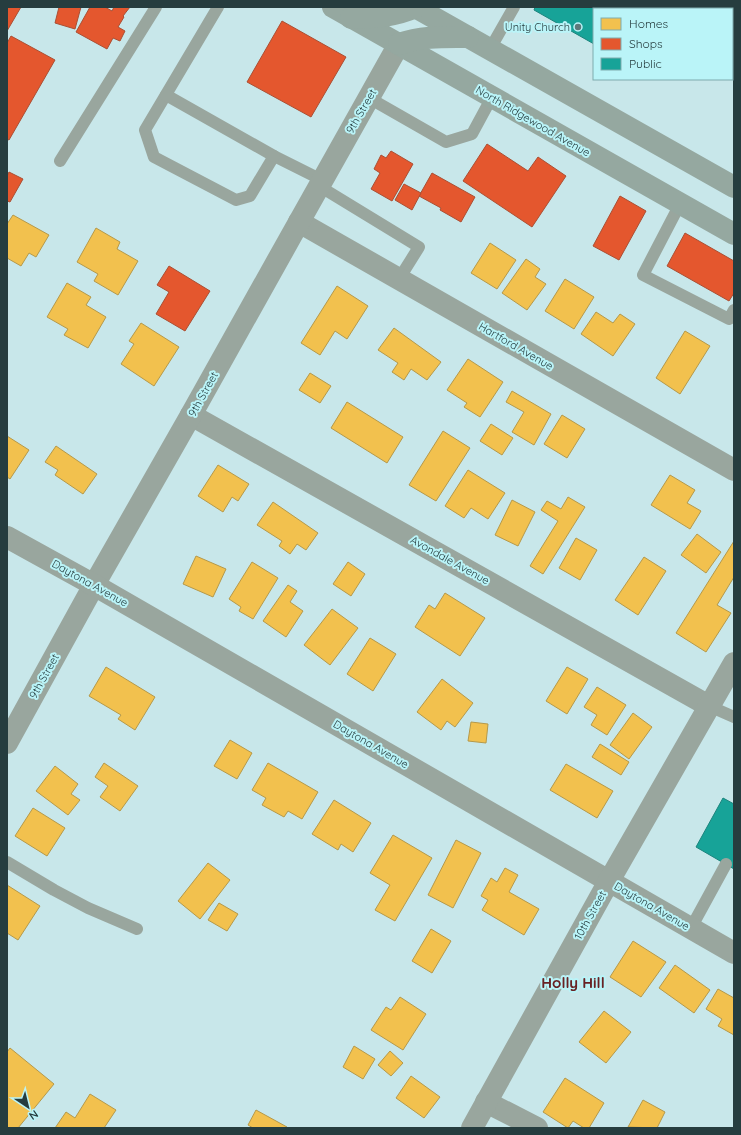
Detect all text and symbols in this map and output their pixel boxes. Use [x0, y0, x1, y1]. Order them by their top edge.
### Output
legend [593, 8, 733, 80]
text: Homes [629, 16, 669, 31]
place label: Unity Church [505, 20, 570, 34]
marker: Unity Church [573, 22, 583, 32]
text: Shops [629, 36, 663, 51]
text: Public [629, 56, 662, 71]
street label: North Ridgewood Avenue [473, 82, 593, 160]
street label: 9th Street [343, 86, 379, 136]
street label: Hartford Avenue [476, 319, 556, 373]
street label: 9th Street [185, 369, 221, 419]
street label: Avondale Avenue [408, 533, 492, 587]
street label: Daytona Avenue [50, 556, 130, 610]
street label: 9th Street [26, 651, 62, 701]
street label: Daytona Avenue [331, 717, 411, 771]
street label: Daytona Avenue [612, 879, 692, 933]
street label: 10th Street [571, 888, 609, 942]
district label: Holly Hill [541, 973, 605, 992]
north arrow [8, 1087, 48, 1127]
text: N [26, 1107, 41, 1123]

